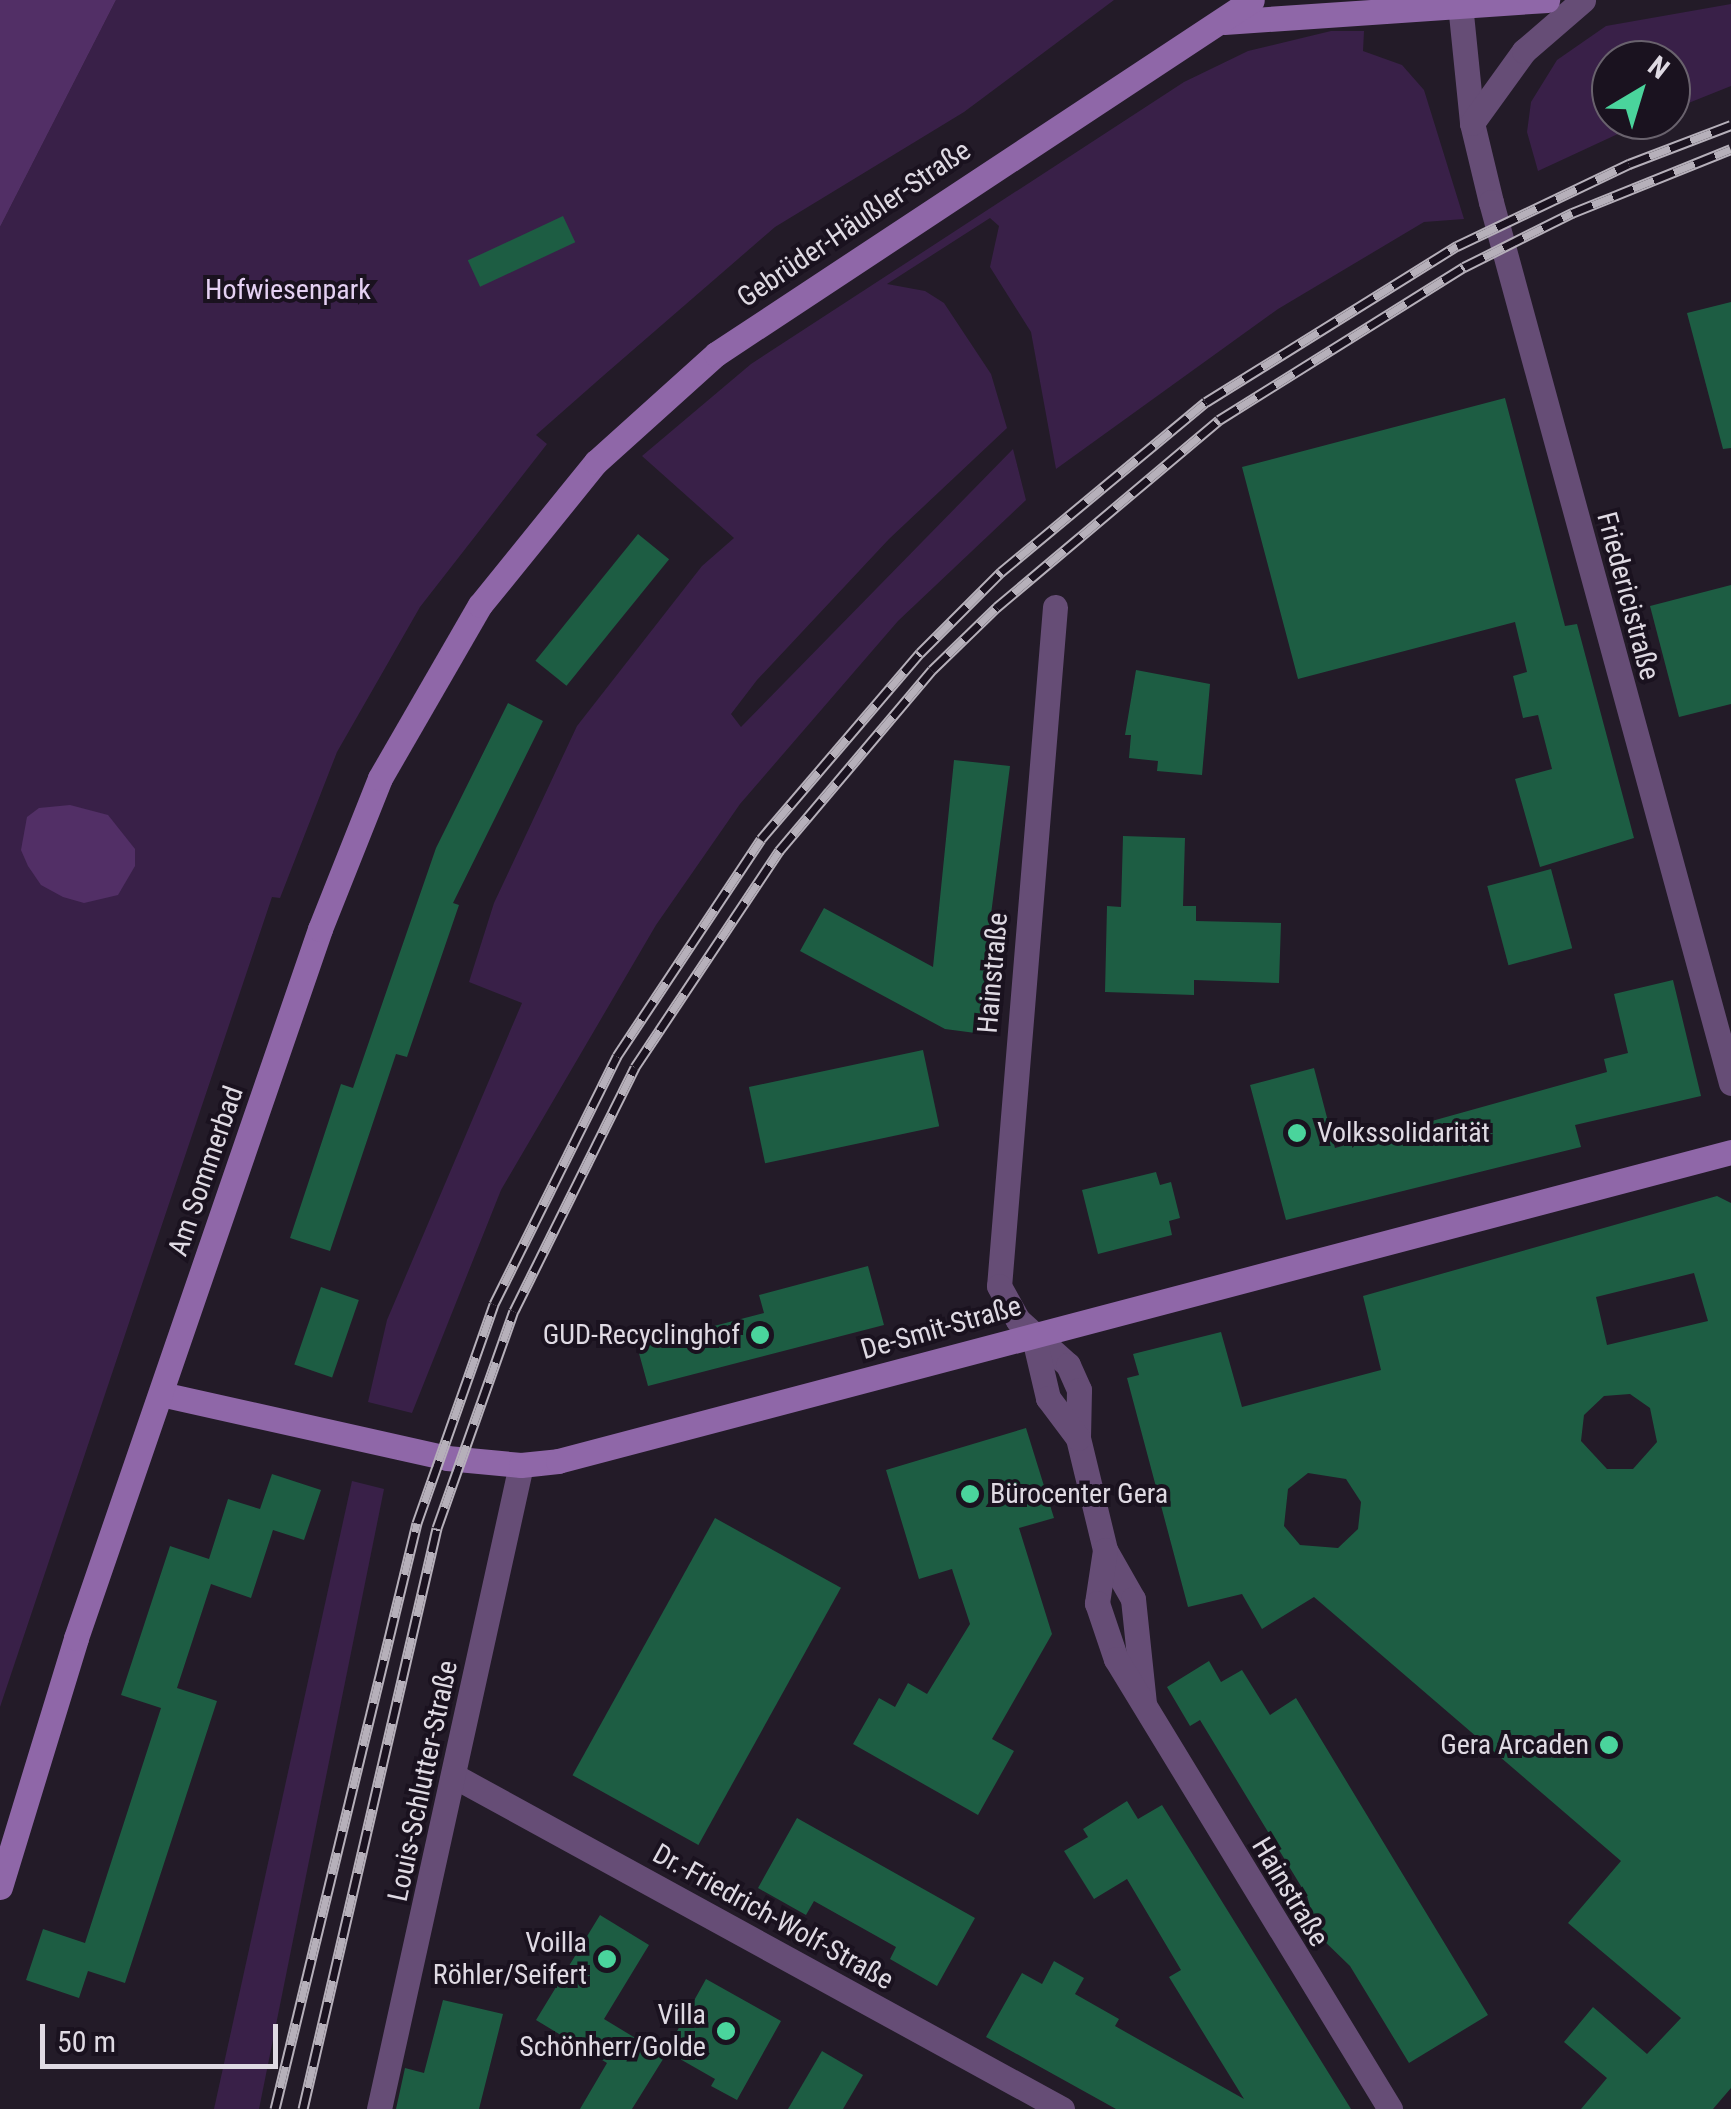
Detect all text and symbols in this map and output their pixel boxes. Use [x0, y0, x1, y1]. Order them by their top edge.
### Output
north arrow [1591, 40, 1691, 140]
text: N [1642, 49, 1675, 86]
street label: Gebrüder-Häußler-Straße [731, 133, 977, 315]
park label: Hofwiesenpark [205, 273, 371, 307]
street label: Friedericistraße [1589, 508, 1667, 684]
street label: Hainstraße [971, 911, 1015, 1035]
street label: Am Sommerbad [161, 1082, 251, 1260]
place label: Volkssolidarität [1317, 1116, 1490, 1150]
marker: Volkssolidarität [1286, 1122, 1308, 1144]
street label: De-Smit-Straße [857, 1289, 1025, 1367]
place label: GUD-Recyclinghof [543, 1318, 740, 1352]
marker: GUD-Recyclinghof [749, 1324, 771, 1346]
place label: Bürocenter Gera [990, 1477, 1168, 1511]
marker: Bürocenter Gera [959, 1483, 981, 1505]
street label: Louis-Schlutter-Straße [381, 1658, 465, 1904]
place label: Gera Arcaden [1440, 1728, 1589, 1762]
marker: Gera Arcaden [1598, 1734, 1620, 1756]
street label: Hainstraße [1244, 1832, 1336, 1952]
street label: Dr.-Friedrich-Wolf-Straße [647, 1837, 899, 1997]
place label: Voilla Röhler/Seifert [433, 1926, 587, 1992]
marker: Voilla Röhler/Seifert [596, 1948, 618, 1970]
place label: Villa Schönherr/Golde [519, 1998, 706, 2064]
scale bar [45, 2004, 282, 2066]
marker: Villa Schönherr/Golde [715, 2020, 737, 2042]
text: 50 m [57, 2024, 116, 2059]

